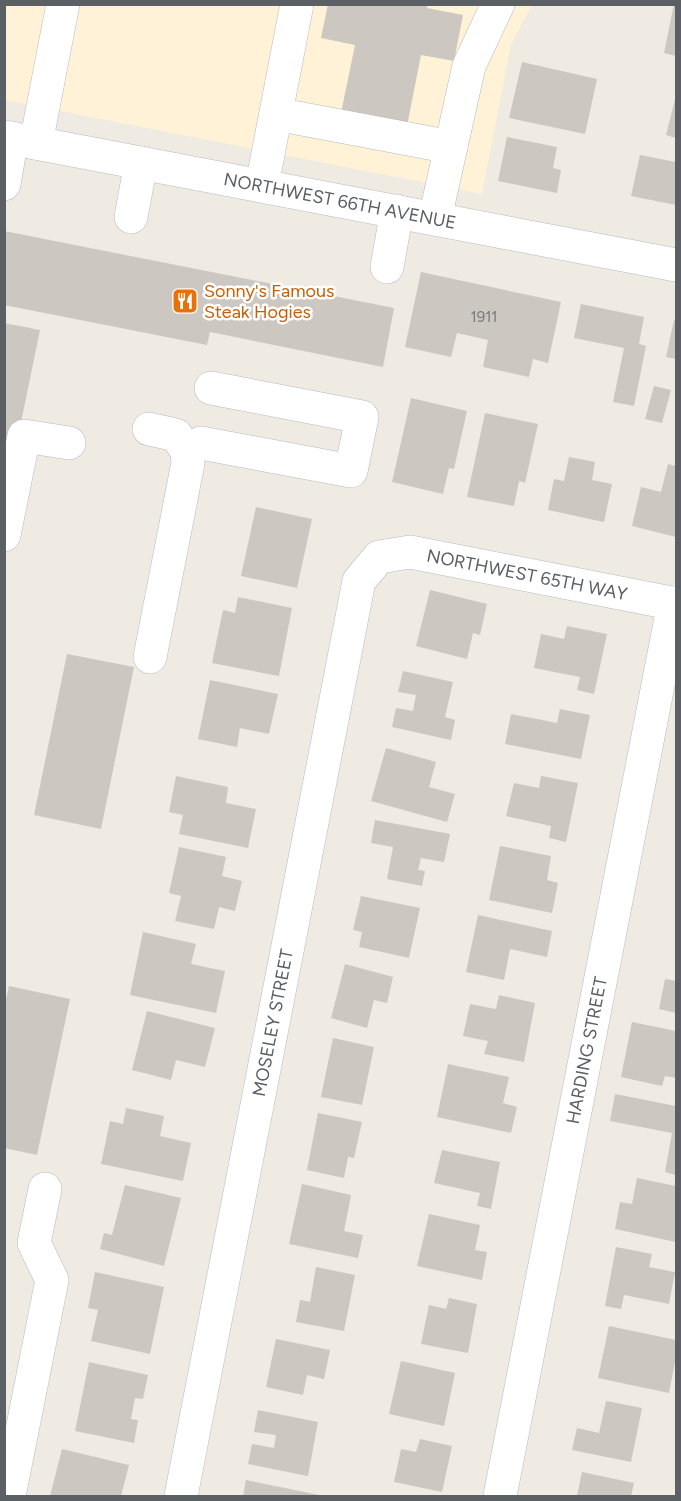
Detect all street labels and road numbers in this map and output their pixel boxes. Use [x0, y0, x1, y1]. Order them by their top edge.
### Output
street label: NORTHWEST 66TH AVENUE [222, 168, 458, 234]
street label: NORTHWEST 65TH WAY [425, 545, 629, 605]
street label: MOSELEY STREET [248, 947, 298, 1098]
street label: HARDING STREET [562, 975, 612, 1126]

